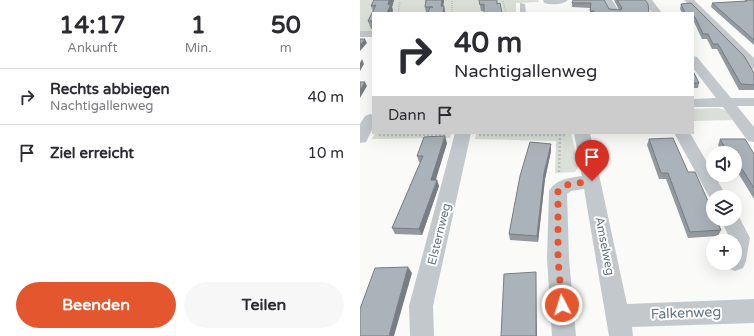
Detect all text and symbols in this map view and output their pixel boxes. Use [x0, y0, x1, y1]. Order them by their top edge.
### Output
text: 14:17 [59, 11, 126, 40]
text: 1 [191, 11, 206, 40]
text: 50 [271, 11, 301, 40]
text: 40 m [454, 26, 522, 60]
icon: right [388, 28, 440, 80]
text: Ankunft [67, 40, 117, 56]
text: Min. [185, 40, 212, 56]
text: m [280, 40, 292, 56]
text: Nachtigallenweg [454, 60, 597, 82]
text: Rechts abbiegen [50, 80, 170, 98]
icon: right [16, 86, 38, 108]
text: 40 m [307, 88, 344, 106]
text: Nachtigallenweg [50, 98, 154, 114]
icon: arrive [434, 104, 456, 126]
text: Dann [388, 106, 426, 124]
pin [575, 140, 609, 181]
icon: arrive [16, 142, 38, 164]
text: Ziel erreicht [50, 144, 134, 162]
text: 10 m [307, 144, 344, 162]
icon: arrive [581, 146, 603, 168]
map controls [706, 146, 742, 270]
button: sound [706, 146, 742, 182]
button: layers [706, 190, 742, 226]
street label: Elsternweg [425, 202, 453, 266]
street label: Amselweg [592, 216, 618, 276]
button: + [706, 234, 742, 270]
button: Beenden [16, 282, 176, 328]
button: Teilen [184, 282, 344, 328]
position arrow [541, 284, 583, 326]
street label: Falkenweg [651, 303, 721, 323]

